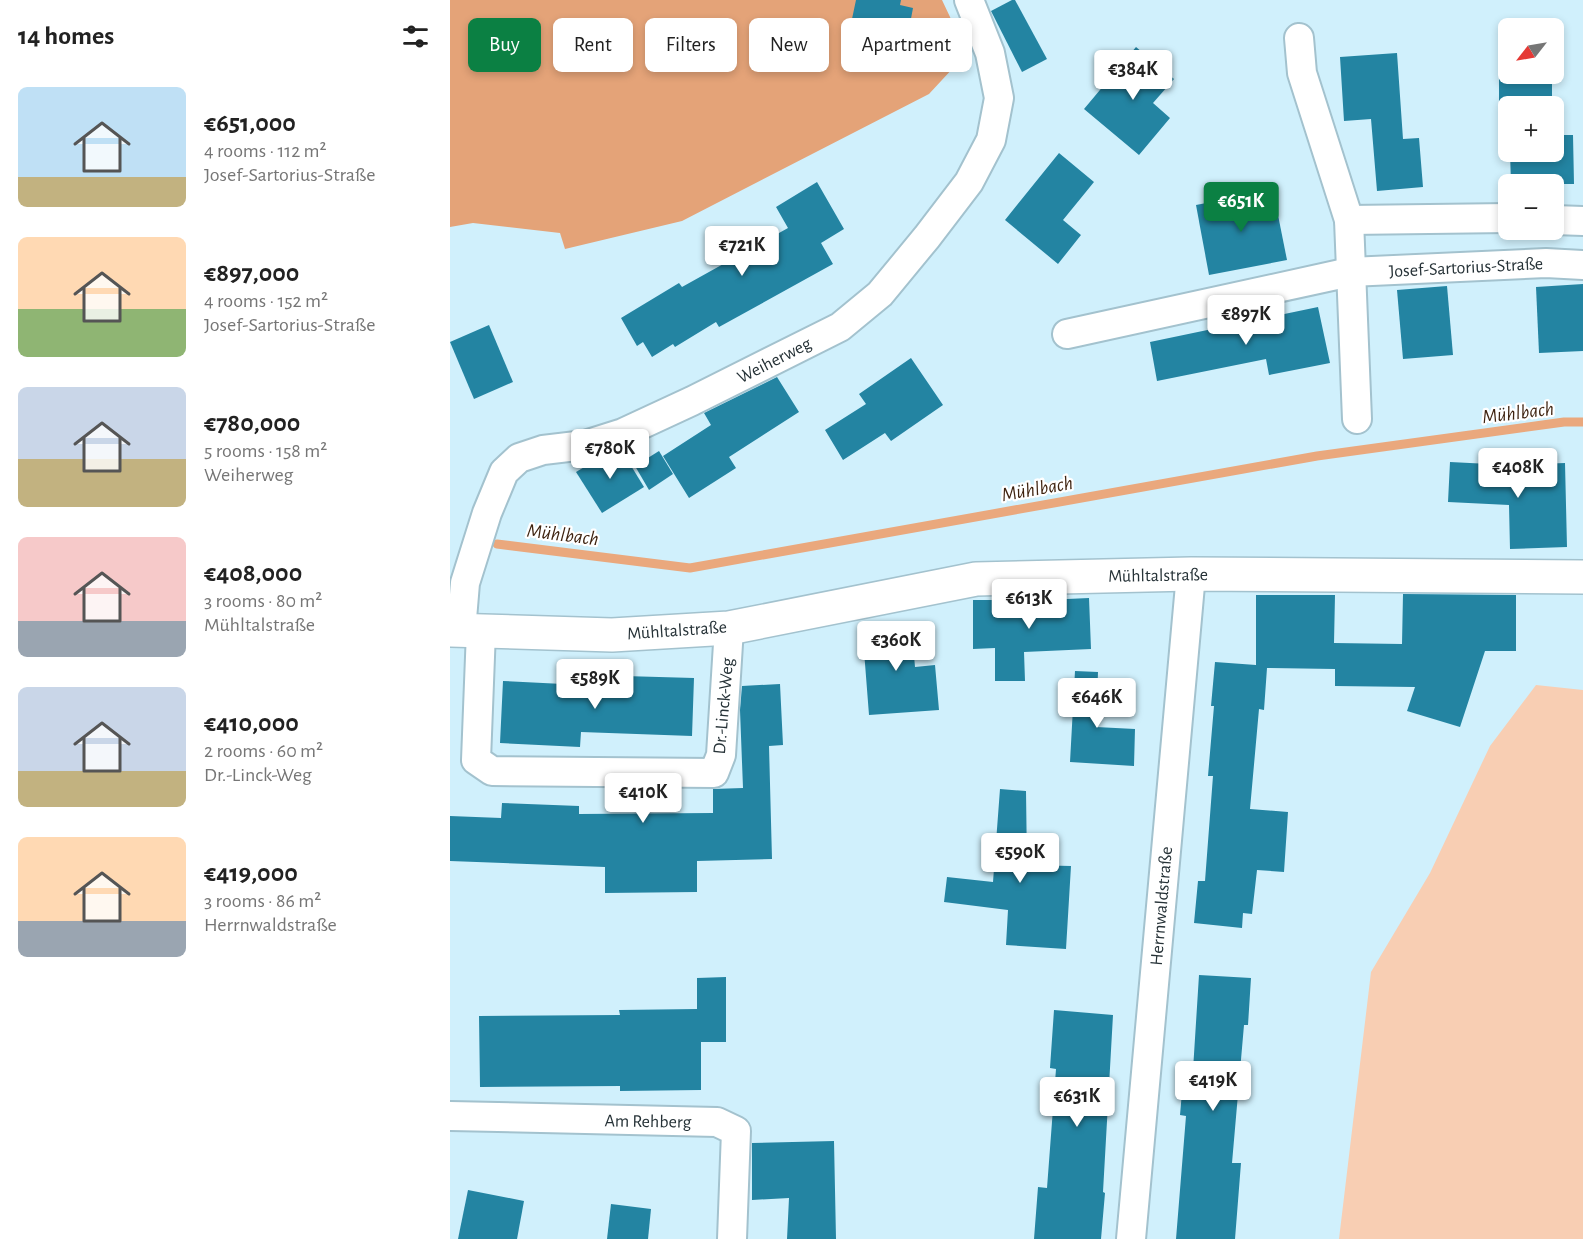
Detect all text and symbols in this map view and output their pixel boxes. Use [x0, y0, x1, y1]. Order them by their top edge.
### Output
chip: Buy [468, 18, 541, 72]
chip: Rent [553, 18, 633, 72]
chip: Filters [645, 18, 737, 72]
chip: New [749, 18, 829, 72]
chip: Apartment [841, 18, 972, 72]
north arrow [1498, 18, 1564, 84]
map controls [1498, 18, 1564, 240]
icon: filters [399, 20, 432, 53]
text: 14 homes [18, 23, 114, 49]
pin: €384K [1091, 50, 1175, 101]
text: €384K [1108, 59, 1158, 79]
button: + [1498, 96, 1564, 162]
text: €651,000 [204, 110, 296, 136]
icon: home [66, 111, 138, 183]
text: 4 rooms · 112 m² [204, 141, 327, 161]
text: Josef-Sartorius-Straße [204, 165, 375, 185]
button: − [1498, 174, 1564, 240]
pin: €651K [1199, 182, 1283, 233]
text: €651K [1218, 191, 1264, 211]
pin: €721K [700, 226, 784, 277]
text: €721K [719, 235, 765, 255]
street label: Josef-Sartorius-Straße [1389, 255, 1544, 281]
text: €897,000 [204, 260, 299, 286]
icon: home [66, 261, 138, 333]
text: 4 rooms · 152 m² [204, 291, 328, 311]
pin: €897K [1204, 295, 1288, 346]
text: €897K [1221, 304, 1271, 324]
text: Josef-Sartorius-Straße [204, 315, 375, 335]
street label: Weiherweg [735, 335, 815, 387]
water label: Mühlbach [1481, 399, 1555, 427]
text: €780,000 [204, 410, 300, 436]
icon: home [66, 411, 138, 483]
pin: €780K [568, 429, 652, 480]
text: €780K [585, 438, 635, 458]
text: 5 rooms · 158 m² [204, 441, 327, 461]
pin: €408K [1476, 448, 1560, 499]
text: €408K [1492, 457, 1544, 477]
text: Weiherweg [204, 465, 293, 485]
water label: Mühlbach [1000, 473, 1074, 505]
water label: Mühlbach [526, 521, 600, 549]
text: €408,000 [204, 560, 302, 586]
icon: home [66, 561, 138, 633]
street label: Mühltalstraße [1108, 566, 1208, 586]
pin: €613K [987, 579, 1071, 630]
text: €613K [1006, 588, 1052, 608]
text: 3 rooms · 80 m² [204, 591, 322, 611]
text: Mühltalstraße [204, 615, 315, 635]
street label: Mühltalstraße [627, 619, 728, 643]
pin: €360K [854, 621, 938, 672]
text: €360K [871, 630, 921, 650]
street label: Dr.-Linck-Weg [711, 657, 737, 755]
pin: €589K [553, 659, 637, 710]
text: €589K [570, 668, 620, 688]
pin: €646K [1055, 678, 1139, 729]
text: €646K [1072, 687, 1122, 707]
text: €410,000 [204, 710, 299, 736]
icon: home [66, 711, 138, 783]
text: 2 rooms · 60 m² [204, 741, 323, 761]
text: Dr.-Linck-Weg [204, 765, 312, 785]
pin: €410K [601, 773, 685, 824]
text: €410K [619, 782, 667, 802]
pin: €590K [978, 833, 1062, 884]
text: €590K [995, 842, 1045, 862]
street label: Herrnwaldstraße [1148, 846, 1176, 966]
text: €419,000 [204, 860, 298, 886]
icon: home [66, 861, 138, 933]
text: 3 rooms · 86 m² [204, 891, 321, 911]
text: Herrnwaldstraße [204, 915, 337, 935]
pin: €419K [1171, 1061, 1255, 1112]
text: €419K [1189, 1070, 1237, 1090]
pin: €631K [1035, 1077, 1119, 1128]
text: €631K [1054, 1086, 1100, 1106]
street label: Am Rehberg [604, 1112, 692, 1132]

